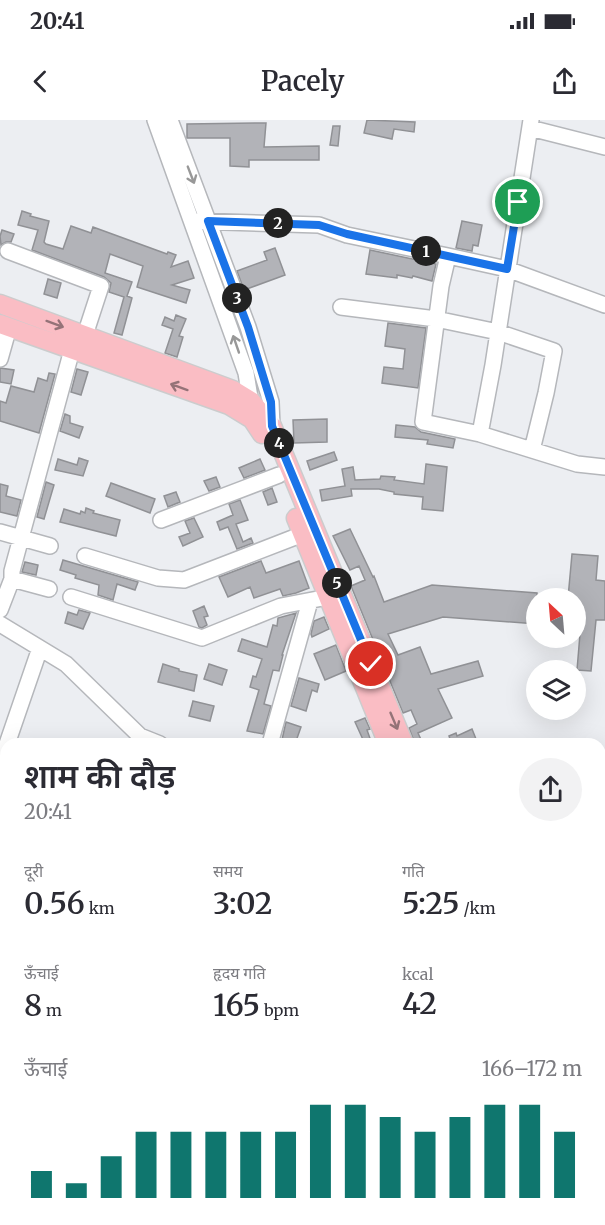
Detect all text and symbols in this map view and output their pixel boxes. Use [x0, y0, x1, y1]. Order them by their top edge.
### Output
text: 20:41 [30, 7, 84, 35]
text: Pacely [261, 64, 344, 98]
icon: back [24, 65, 57, 98]
icon: share [548, 65, 581, 98]
one-way arrow [186, 165, 197, 184]
pin [492, 176, 543, 227]
icon: arrive [501, 185, 534, 218]
pin: 2 [263, 208, 293, 238]
text: 2 [273, 213, 283, 233]
pin: 1 [411, 236, 441, 266]
text: 1 [422, 241, 430, 261]
pin: 3 [222, 283, 252, 313]
text: 3 [232, 288, 242, 308]
one-way arrow [45, 320, 64, 331]
one-way arrow [229, 335, 240, 354]
one-way arrow [170, 381, 189, 392]
pin: 4 [264, 428, 294, 458]
text: 4 [274, 433, 284, 453]
pin: 5 [322, 568, 352, 598]
text: 5 [332, 573, 342, 593]
north arrow [526, 588, 586, 648]
map controls [526, 588, 586, 720]
pin [345, 638, 396, 689]
icon: check [354, 647, 387, 680]
button: layers [526, 660, 586, 720]
one-way arrow [389, 712, 400, 730]
text: शाम की दौड़ [24, 756, 175, 797]
button: share [519, 758, 582, 821]
text: 20:41 [24, 799, 72, 824]
text: दूरी [24, 861, 43, 881]
text: समय [213, 861, 243, 881]
text: गति [402, 861, 424, 881]
text: 0.56 [24, 884, 85, 922]
text: 3:02 [213, 884, 272, 922]
text: 5:25 [402, 884, 460, 922]
text: km [85, 898, 115, 918]
text: /km [460, 898, 496, 918]
text: ऊँचाई [24, 963, 59, 983]
text: हृदय गति [213, 963, 266, 983]
text: kcal [402, 964, 433, 984]
text: 42 [402, 984, 437, 1022]
text: 8 [24, 986, 42, 1024]
text: 165 [213, 986, 260, 1024]
text: m [42, 1000, 62, 1020]
text: bpm [260, 1000, 299, 1020]
text: ऊँचाई [24, 1056, 67, 1081]
text: 166–172 m [482, 1056, 582, 1081]

